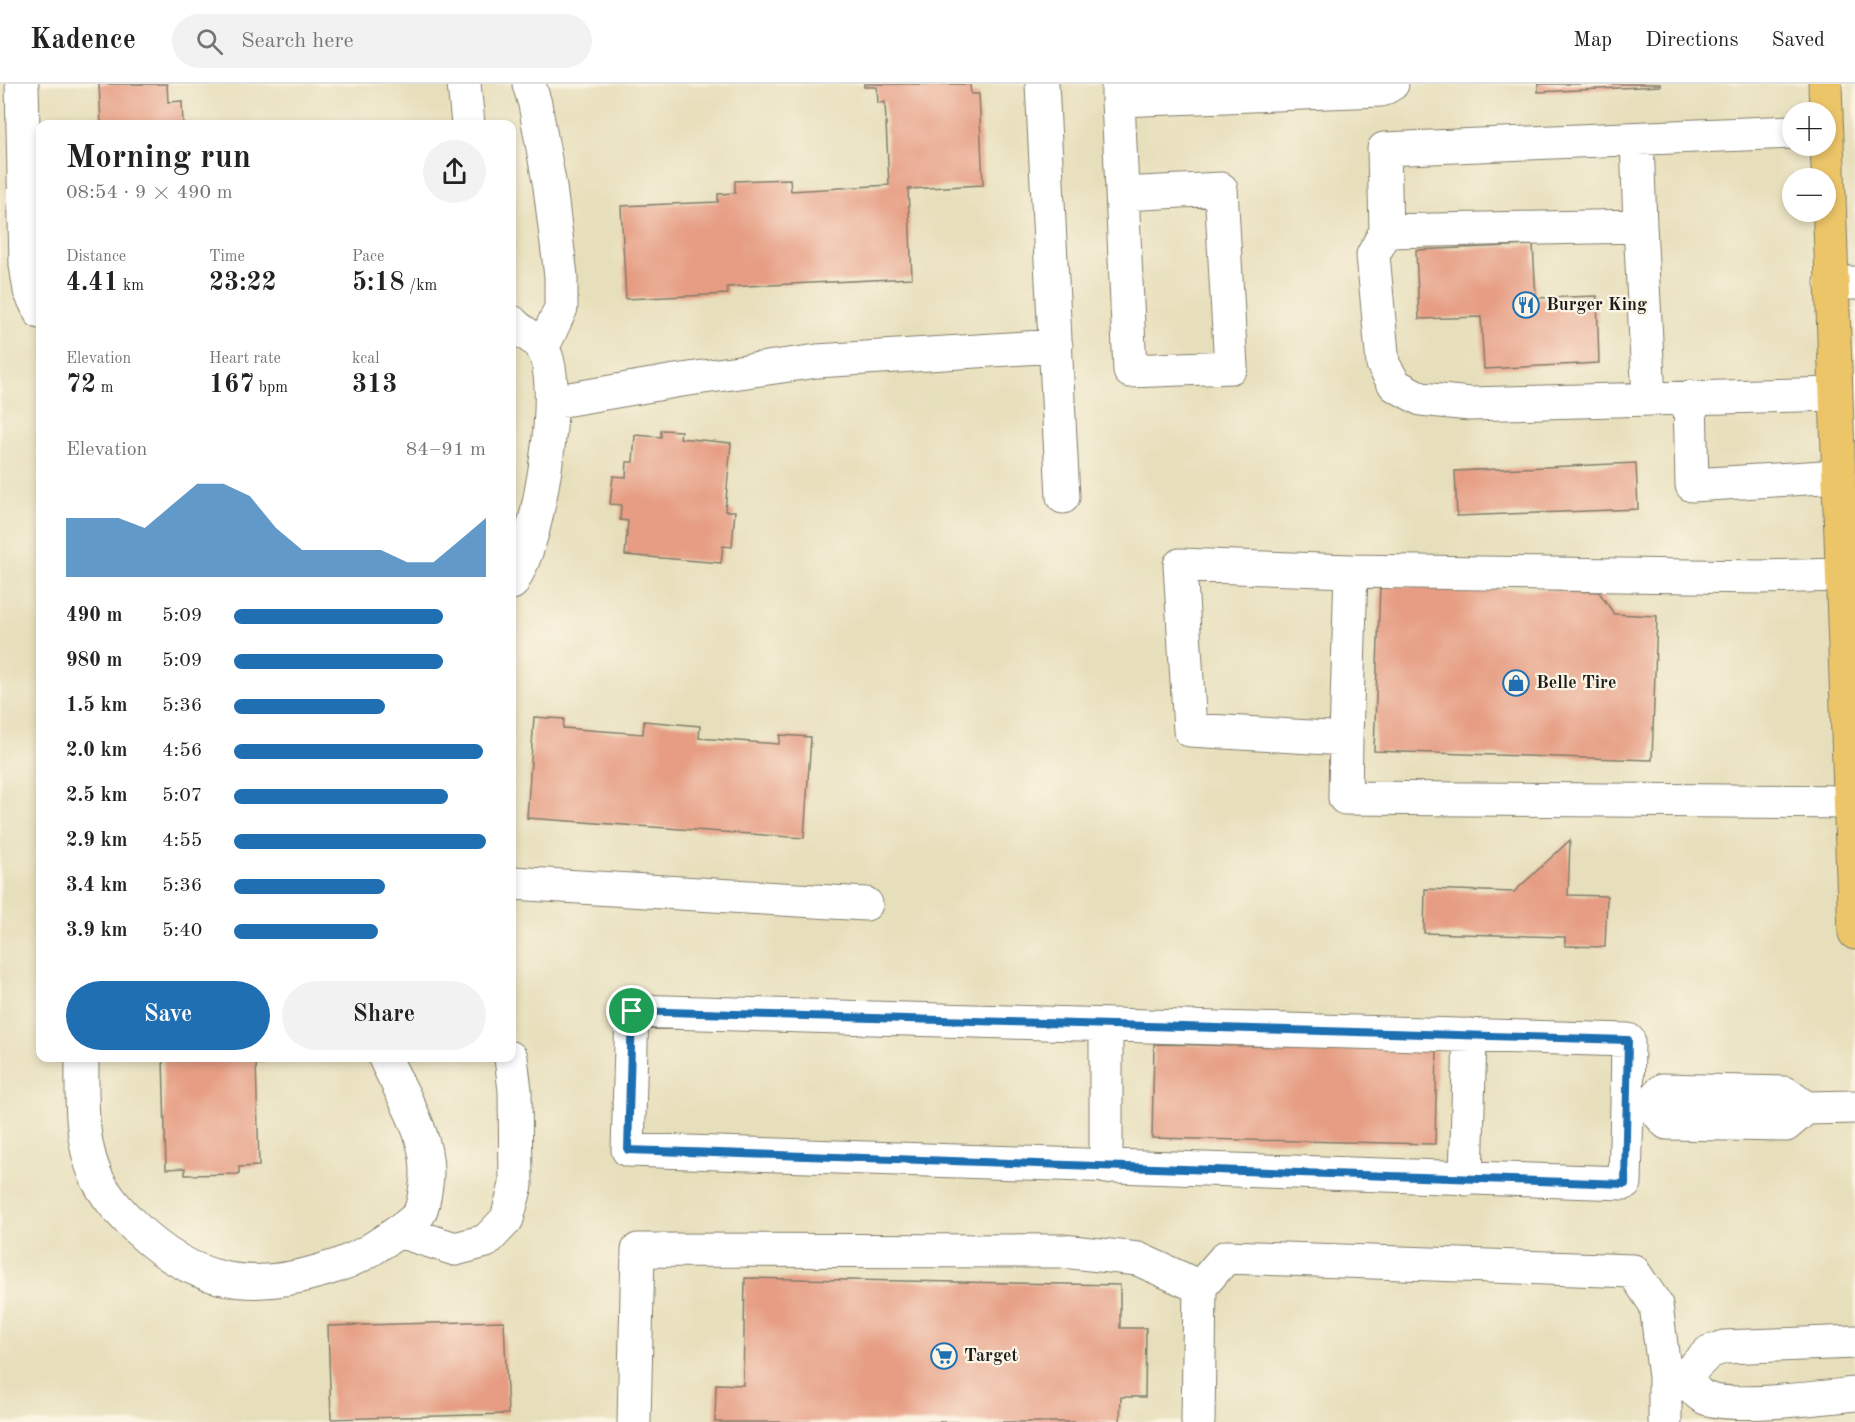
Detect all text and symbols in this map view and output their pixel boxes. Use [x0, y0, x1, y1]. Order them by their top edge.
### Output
search box [172, 14, 592, 68]
icon: search [193, 25, 226, 58]
text: Kadence [30, 27, 136, 55]
text: Search here [241, 30, 354, 52]
text: Map [1573, 30, 1612, 51]
text: Directions [1645, 30, 1739, 51]
text: Saved [1772, 30, 1825, 51]
map controls [1782, 102, 1836, 222]
button: + [1782, 102, 1836, 156]
button: share [423, 140, 486, 203]
text: Morning run [66, 142, 251, 175]
button: − [1782, 168, 1836, 222]
text: 08:54 · 9 × 490 m [66, 183, 233, 203]
text: Distance [66, 249, 126, 265]
text: Time [209, 249, 245, 265]
text: Pace [352, 249, 384, 265]
text: 4.41 [66, 270, 119, 296]
text: 23:22 [209, 270, 277, 296]
text: 5:18 [352, 270, 405, 296]
text: km [119, 278, 144, 294]
text: /km [405, 278, 437, 294]
restaurant icon: Burger King [1511, 290, 1541, 320]
place label: Burger King [1546, 296, 1647, 314]
text: Elevation [66, 351, 131, 367]
text: Heart rate [209, 351, 281, 367]
text: kcal [352, 351, 380, 367]
text: 72 [66, 372, 96, 398]
text: 167 [209, 372, 254, 398]
text: 313 [352, 372, 397, 398]
text: m [96, 380, 113, 396]
text: bpm [254, 380, 288, 396]
text: Elevation [66, 440, 147, 460]
text: 84–91 m [406, 440, 486, 460]
text: 490 m [66, 606, 122, 626]
text: 5:09 [162, 606, 202, 626]
text: 980 m [66, 651, 122, 671]
text: 5:09 [162, 651, 202, 671]
shop icon: Belle Tire [1501, 668, 1531, 698]
place label: Belle Tire [1536, 674, 1616, 692]
text: 1.5 km [66, 696, 128, 716]
text: 5:36 [162, 696, 202, 716]
text: 2.0 km [66, 741, 128, 761]
text: 4:56 [162, 741, 202, 761]
text: 2.5 km [66, 786, 128, 806]
text: 5:07 [162, 786, 202, 806]
text: 2.9 km [66, 831, 128, 851]
text: 4:55 [162, 831, 202, 851]
text: 3.4 km [66, 876, 128, 896]
text: 5:36 [162, 876, 202, 896]
text: 3.9 km [66, 921, 128, 941]
text: 5:40 [162, 921, 202, 941]
button: Save [66, 981, 270, 1050]
button: Share [282, 981, 486, 1050]
pin [606, 985, 657, 1036]
icon: arrive [615, 994, 648, 1027]
supermarket icon: Target [929, 1341, 959, 1371]
place label: Target [964, 1347, 1018, 1365]

